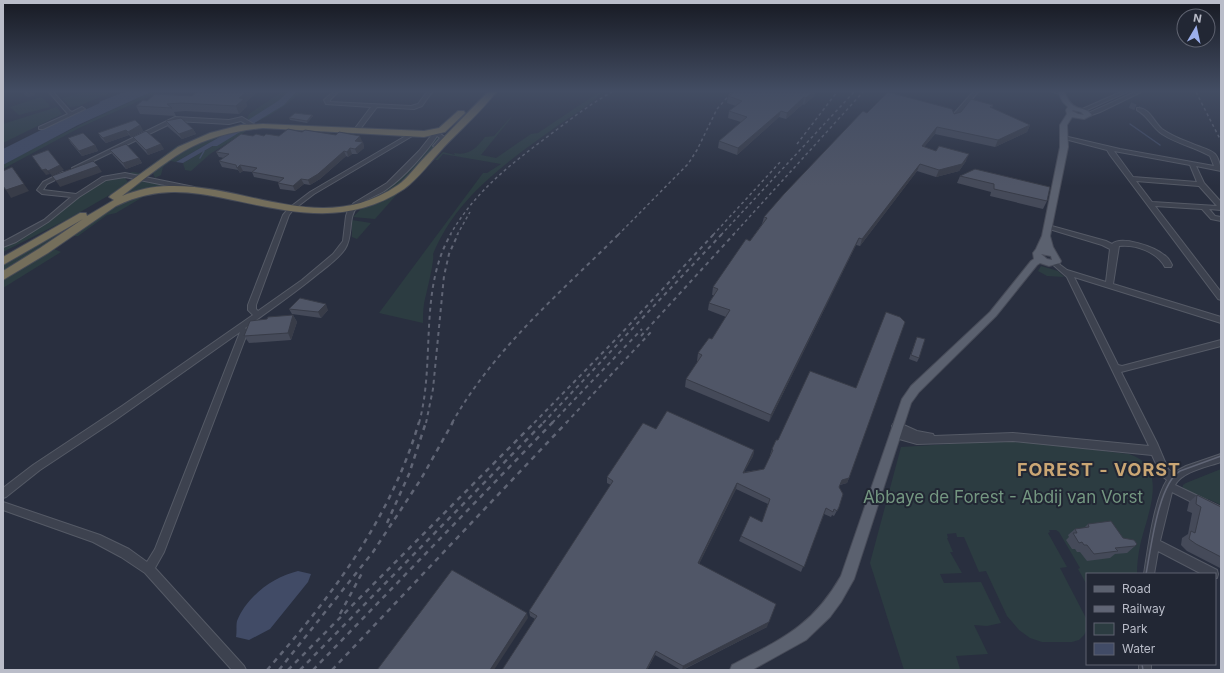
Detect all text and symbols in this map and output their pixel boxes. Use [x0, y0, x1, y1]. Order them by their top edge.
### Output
north arrow [1176, 8, 1216, 48]
text: N [1192, 11, 1203, 26]
district label: FOREST - VORST [1017, 459, 1181, 480]
park label: Abbaye de Forest - Abdij van Vorst [863, 487, 1143, 507]
legend [1086, 573, 1216, 665]
text: Road [1122, 581, 1151, 596]
text: Railway [1122, 601, 1166, 616]
text: Park [1122, 621, 1148, 636]
text: Water [1122, 641, 1156, 656]

